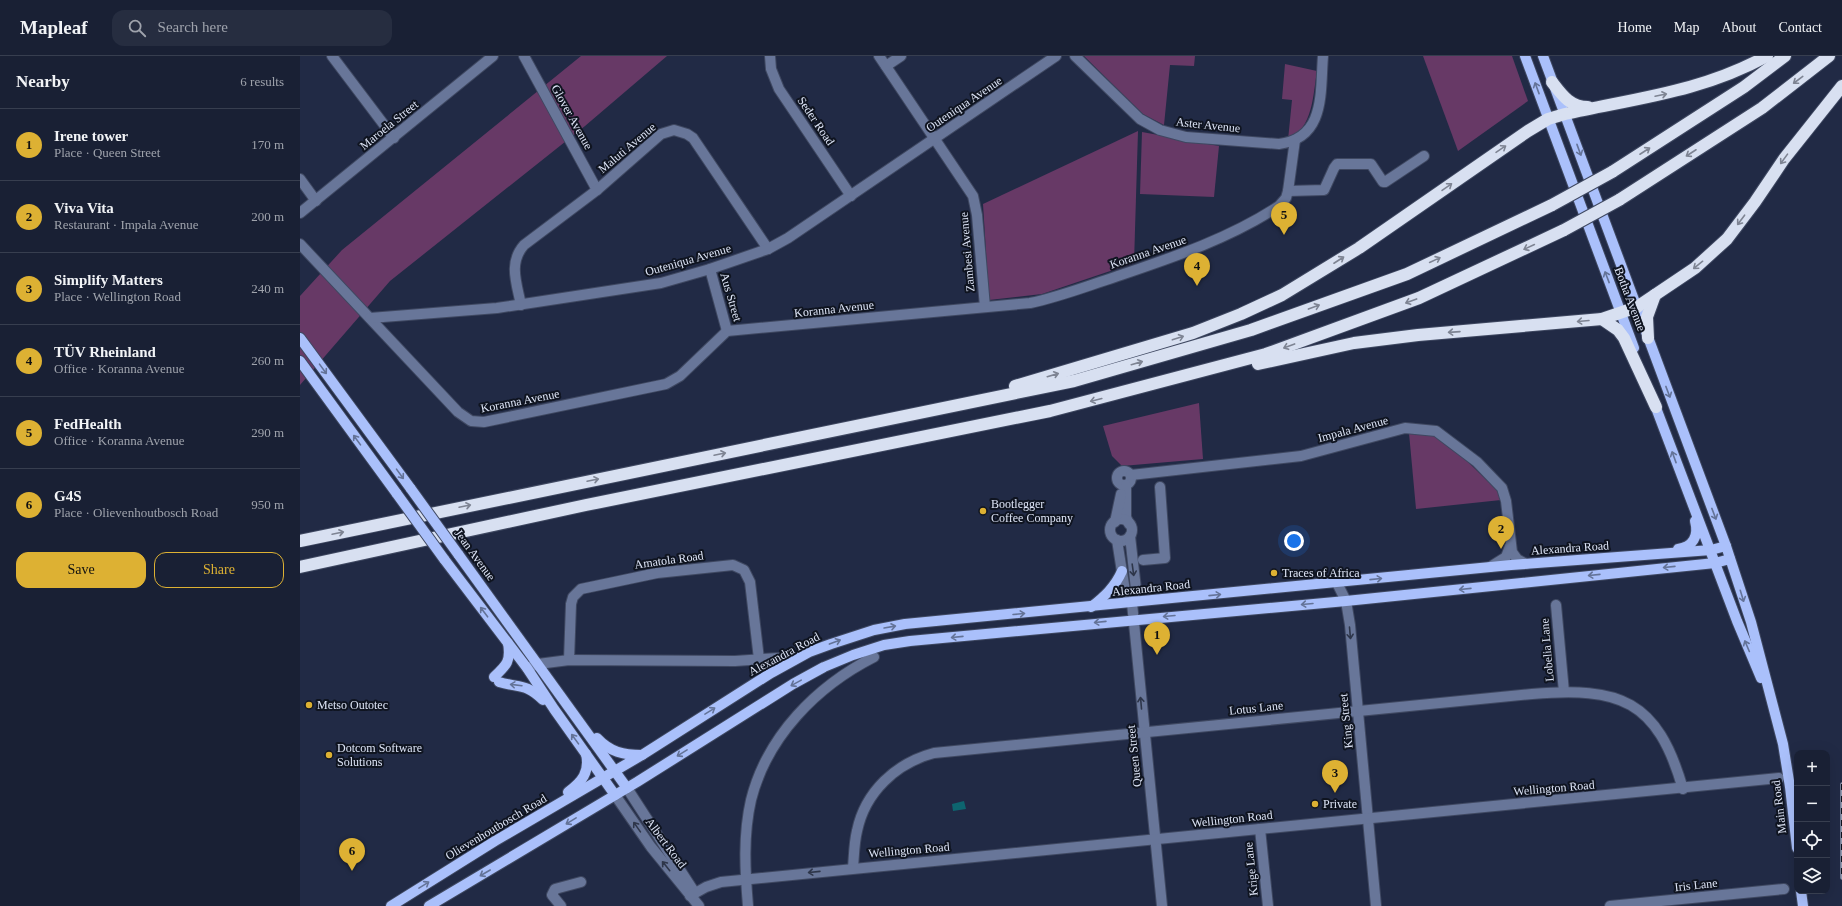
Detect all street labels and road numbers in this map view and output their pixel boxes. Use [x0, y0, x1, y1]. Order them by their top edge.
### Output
street label: Outeniqua Avenue [923, 73, 1005, 135]
street label: Glover Avenue [548, 82, 596, 152]
street label: Seder Road [795, 94, 837, 148]
street label: Maroela Street [357, 97, 421, 153]
street label: Aster Avenue [1175, 115, 1241, 135]
street label: Maluti Avenue [595, 120, 659, 176]
street label: Zambesi Avenue [957, 211, 977, 293]
street label: Koranna Avenue [1108, 232, 1188, 272]
street label: Outeniqua Avenue [643, 241, 733, 279]
street label: Botha Avenue [1611, 265, 1649, 333]
street label: Aus Street [717, 271, 745, 324]
street label: Koranna Avenue [793, 298, 875, 320]
street label: Koranna Avenue [479, 386, 561, 416]
street label: Impala Avenue [1316, 413, 1390, 445]
street label: Jean Avenue [452, 527, 498, 583]
street label: Alexandra Road [1530, 538, 1610, 558]
street label: Amatola Road [634, 548, 704, 572]
street label: Alexandra Road [1111, 577, 1191, 599]
street label: Lobelia Lane [1537, 618, 1557, 682]
street label: Alexandra Road [746, 629, 822, 679]
street label: King Street [1336, 692, 1356, 749]
street label: Lotus Lane [1228, 698, 1284, 718]
street label: Queen Street [1124, 724, 1144, 788]
street label: Wellington Road [1513, 777, 1595, 799]
street label: Main Road [1769, 780, 1789, 834]
street label: Olievenhoutbosch Road [443, 791, 549, 863]
street label: Wellington Road [1191, 808, 1273, 830]
street label: Albert Road [643, 815, 689, 871]
street label: Wellington Road [868, 839, 950, 861]
street label: Krige Lane [1241, 841, 1261, 897]
street label: Iris Lane [1674, 876, 1718, 894]

